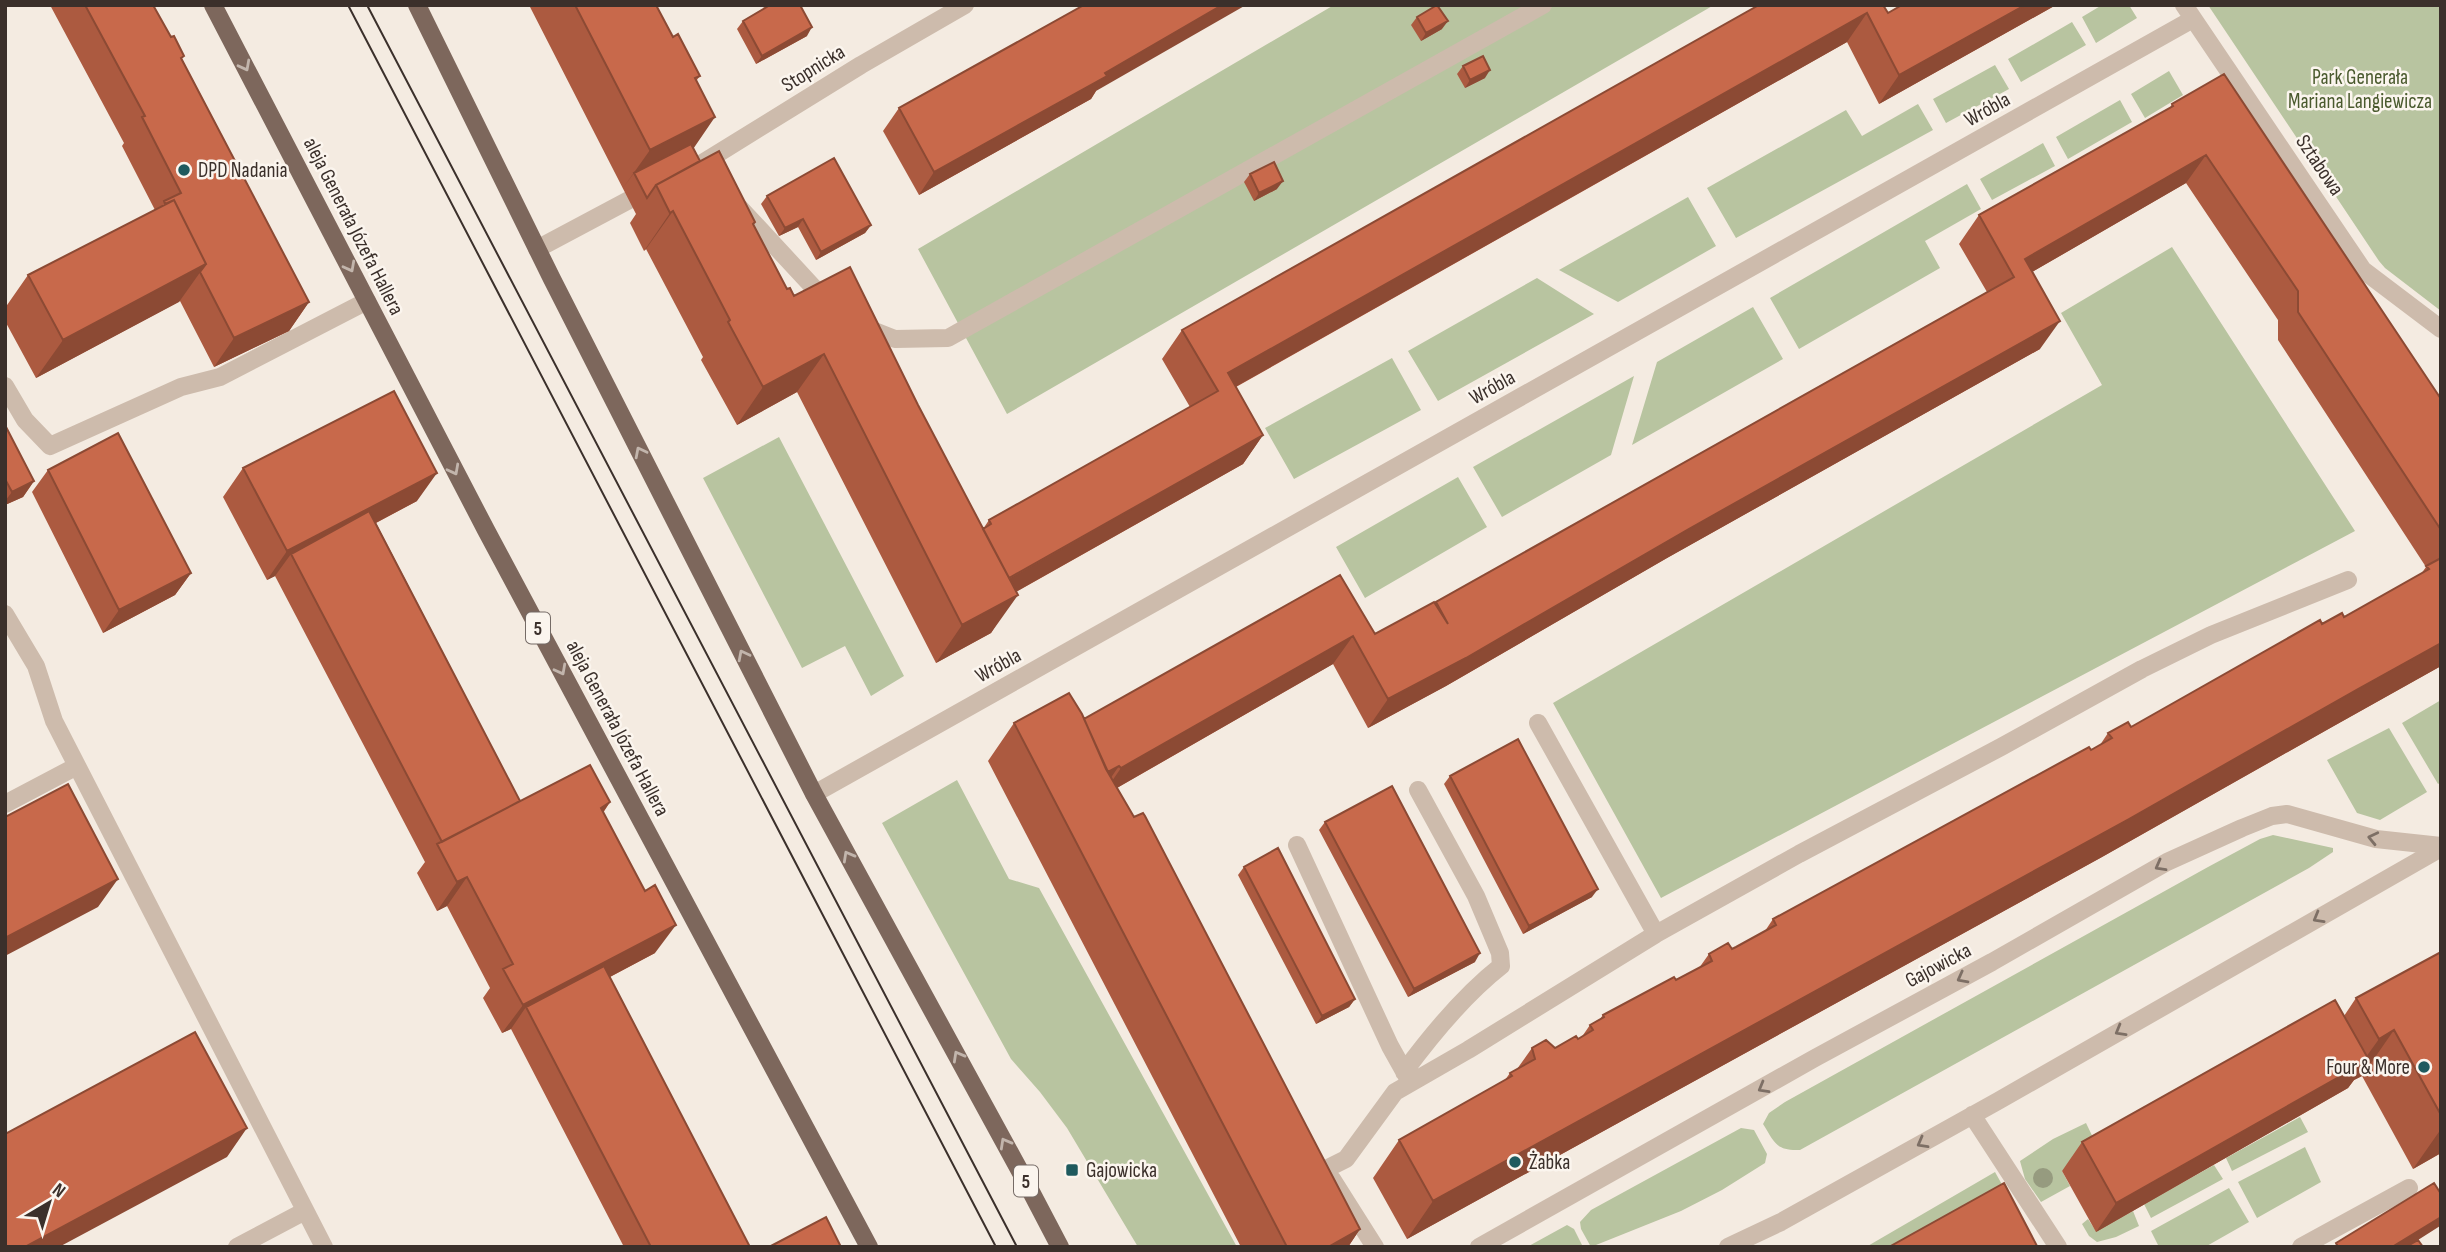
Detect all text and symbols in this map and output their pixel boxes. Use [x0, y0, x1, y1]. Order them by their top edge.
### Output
street label: Stopnicka [777, 39, 850, 98]
one-way arrow [236, 59, 250, 71]
park label: Park Generała Mariana Langiewicza [2288, 65, 2432, 114]
street label: Wróbla [1960, 87, 2015, 132]
street label: Sztabowa [2290, 130, 2349, 200]
street label: aleja Generała Józefa Hallera [298, 133, 409, 319]
place label: DPD Nadania [198, 158, 287, 183]
marker: DPD Nadania [176, 162, 192, 178]
one-way arrow [341, 260, 355, 273]
street label: Wróbla [1465, 365, 1520, 410]
one-way arrow [634, 447, 648, 459]
one-way arrow [446, 462, 459, 475]
road number: 5 [526, 612, 550, 643]
street label: aleja Generała Józefa Hallera [561, 636, 675, 821]
street label: Wróbla [971, 643, 1026, 688]
one-way arrow [738, 649, 751, 662]
one-way arrow [553, 663, 566, 676]
one-way arrow [2367, 832, 2379, 847]
one-way arrow [843, 851, 857, 863]
one-way arrow [2155, 858, 2167, 871]
one-way arrow [2312, 910, 2325, 923]
street label: Gajowicka [1901, 938, 1975, 993]
one-way arrow [1957, 970, 1969, 983]
one-way arrow [2115, 1023, 2127, 1036]
one-way arrow [952, 1050, 966, 1063]
place label: Four & More [2326, 1055, 2410, 1080]
marker: Four & More [2416, 1059, 2432, 1075]
one-way arrow [1757, 1080, 1770, 1093]
one-way arrow [1917, 1135, 1929, 1148]
one-way arrow [1000, 1138, 1013, 1150]
place label: Żabka [1529, 1150, 1570, 1175]
marker: Żabka [1507, 1154, 1523, 1170]
place label: Gajowicka [1086, 1158, 1157, 1183]
marker: Gajowicka [1064, 1162, 1080, 1178]
road number: 5 [1014, 1166, 1038, 1196]
north arrow [14, 1168, 84, 1238]
text: N [47, 1179, 70, 1203]

